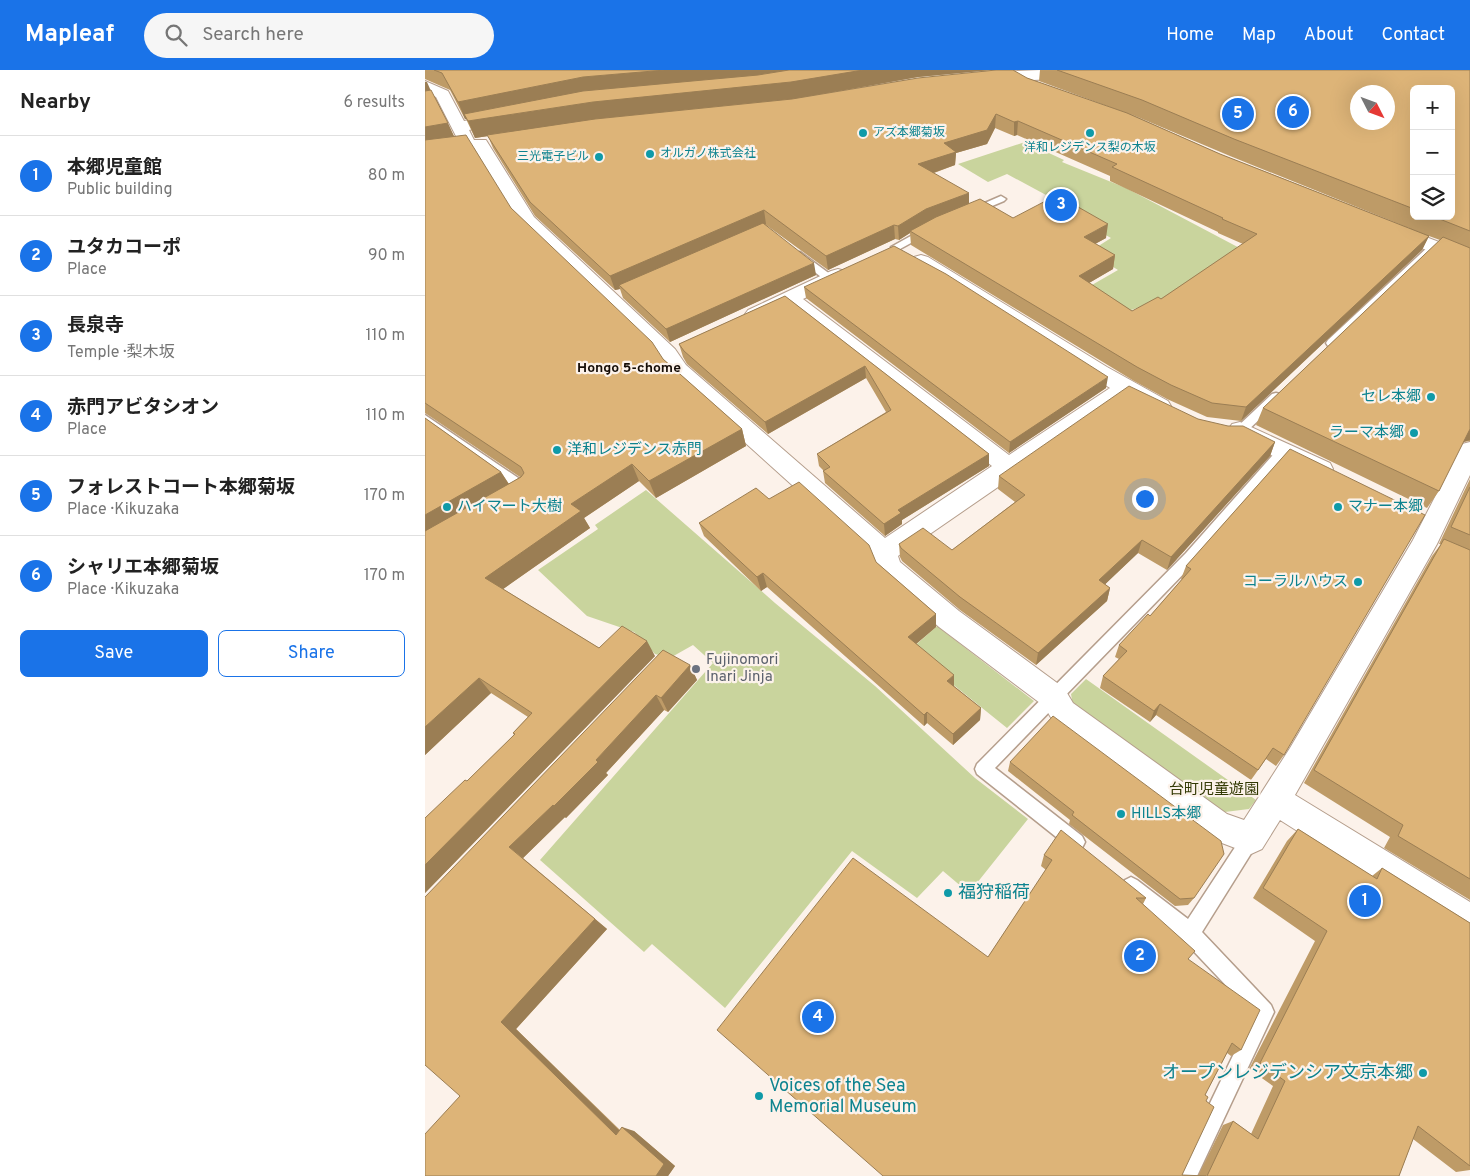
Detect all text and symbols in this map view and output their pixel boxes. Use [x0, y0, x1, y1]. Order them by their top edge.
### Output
search box [144, 13, 494, 58]
text: Mapleaf [25, 20, 114, 50]
icon: search [162, 21, 190, 49]
text: Search here [202, 23, 304, 47]
text: Home [1166, 24, 1214, 47]
text: Map [1242, 24, 1276, 47]
text: About [1304, 24, 1353, 47]
text: Contact [1381, 24, 1445, 47]
north arrow [1350, 85, 1395, 130]
map controls [1410, 85, 1455, 220]
button: + [1410, 85, 1455, 130]
text: Nearby [20, 89, 91, 116]
text: 6 results [343, 93, 405, 113]
pin: 6 [1277, 93, 1309, 131]
pin: 5 [1222, 95, 1254, 133]
place label: アズ本郷菊坂 [873, 125, 945, 141]
marker: アズ本郷菊坂 [857, 127, 869, 139]
marker: 洋和レジデンス梨の木坂 [1084, 127, 1096, 139]
button: − [1410, 130, 1455, 175]
place label: 洋和レジデンス梨の木坂 [1024, 140, 1156, 156]
place label: オルガノ株式会社 [660, 146, 756, 162]
marker: オルガノ株式会社 [644, 148, 656, 160]
place label: 三光電子ビル [517, 149, 589, 165]
marker: 三光電子ビル [593, 151, 605, 163]
text: 本郷児童館 [67, 156, 162, 180]
text: 1 [33, 166, 39, 186]
text: 80 m [368, 166, 405, 186]
button: layers [1410, 175, 1455, 220]
text: Public building [67, 180, 172, 200]
pin: 3 [1045, 186, 1077, 224]
text: ユタカコーポ [67, 236, 181, 260]
text: 2 [31, 246, 41, 266]
text: 90 m [368, 246, 405, 266]
text: Place [67, 260, 107, 280]
text: 長泉寺 [67, 314, 124, 338]
text: 3 [31, 326, 41, 346]
text: 110 m [365, 326, 405, 346]
text: Temple · 梨木坂 [67, 343, 175, 363]
district label: Hongo 5-chome [577, 360, 681, 377]
place label: セレ本郷 [1361, 388, 1421, 407]
marker: セレ本郷 [1425, 391, 1437, 403]
text: 赤門アビタシオン [67, 396, 219, 420]
text: 4 [31, 406, 41, 426]
text: 110 m [365, 406, 405, 426]
text: Place [67, 420, 107, 440]
place label: ラーマ本郷 [1329, 424, 1404, 443]
marker: ラーマ本郷 [1408, 427, 1420, 439]
place label: 洋和レジデンス赤門 [567, 441, 702, 460]
marker: 洋和レジデンス赤門 [551, 444, 563, 456]
text: フォレストコート本郷菊坂 [67, 476, 295, 500]
text: 5 [31, 486, 41, 506]
text: 170 m [364, 486, 405, 506]
your location [1132, 486, 1158, 512]
place label: ハイマート大樹 [457, 497, 562, 517]
place label: マナー本郷 [1348, 498, 1423, 517]
text: Place · Kikuzaka [67, 500, 179, 520]
marker: ハイマート大樹 [441, 501, 453, 513]
marker: マナー本郷 [1332, 501, 1344, 513]
text: シャリエ本郷菊坂 [67, 556, 219, 580]
text: 6 [31, 566, 41, 586]
text: 170 m [364, 566, 405, 586]
place label: コーラルハウス [1243, 573, 1348, 592]
marker: コーラルハウス [1352, 576, 1364, 588]
text: Place · Kikuzaka [67, 580, 179, 600]
button: Save [20, 630, 208, 677]
button: Share [218, 630, 405, 677]
place label: Fujinomori Inari Jinja [706, 651, 778, 687]
marker: Fujinomori Inari Jinja [690, 663, 702, 675]
park label: 台町児童遊園 [1169, 780, 1259, 800]
place label: HILLS本郷 [1131, 805, 1201, 824]
marker: HILLS本郷 [1115, 808, 1127, 820]
place label: 福狩稲荷 [958, 882, 1030, 905]
pin: 1 [1349, 882, 1381, 920]
marker: 福狩稲荷 [942, 887, 954, 899]
pin: 2 [1124, 937, 1156, 975]
pin: 4 [802, 998, 834, 1036]
place label: オープンレジデンシア文京本郷 [1162, 1062, 1413, 1085]
marker: オープンレジデンシア文京本郷 [1417, 1067, 1429, 1079]
place label: Voices of the Sea Memorial Museum [769, 1075, 917, 1119]
marker: Voices of the Sea Memorial Museum [753, 1090, 765, 1102]

